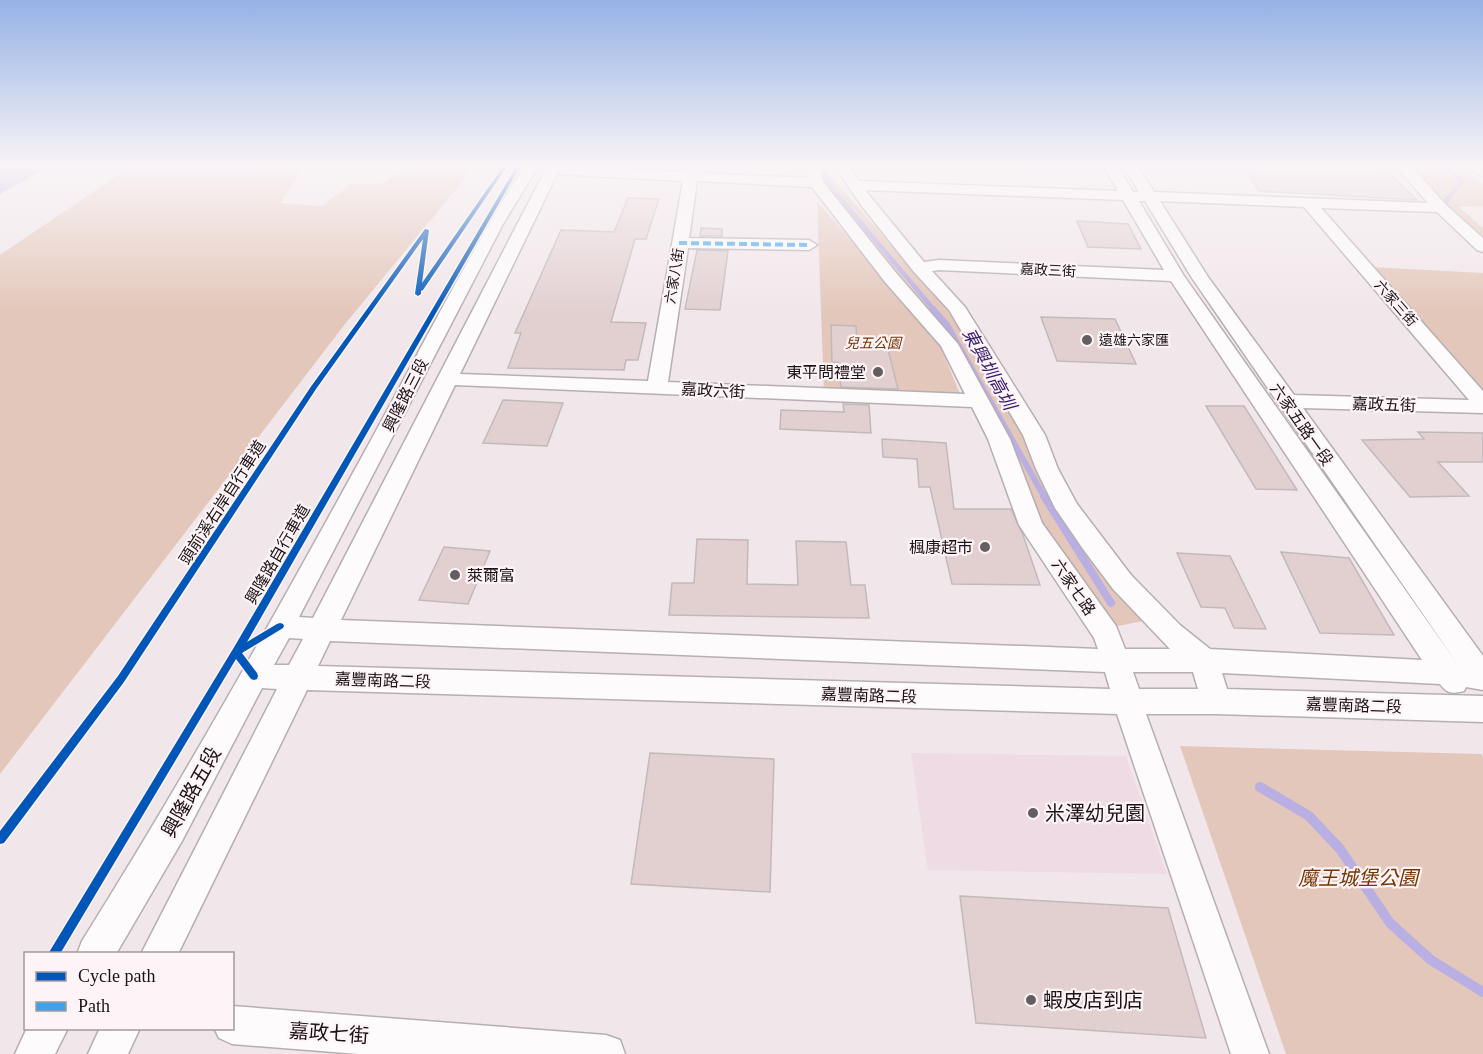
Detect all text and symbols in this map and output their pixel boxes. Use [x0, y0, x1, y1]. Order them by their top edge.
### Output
street label: 六家八街 [662, 247, 686, 305]
street label: 嘉政三街 [1020, 262, 1076, 279]
street label: 六家三街 [1372, 277, 1420, 329]
water label: 東興圳高圳 [958, 325, 1021, 416]
place label: 遠雄六家匯 [1099, 332, 1169, 348]
marker: 遠雄六家匯 [1080, 333, 1094, 347]
park label: 兒五公園 [845, 336, 903, 351]
street label: 興隆路三段 [380, 356, 431, 435]
place label: 東平問禮堂 [786, 364, 866, 381]
marker: 東平問禮堂 [871, 365, 885, 379]
street label: 嘉政六街 [681, 380, 745, 401]
street label: 六家五路一段 [1267, 380, 1336, 468]
street label: 嘉政五街 [1352, 395, 1416, 414]
street label: 頭前溪右岸自行車道 [176, 437, 269, 567]
street label: 興隆路自行車道 [242, 501, 313, 607]
place label: 楓康超市 [909, 539, 973, 556]
marker: 楓康超市 [978, 540, 992, 554]
street label: 六家七路 [1049, 556, 1099, 619]
place label: 萊爾富 [467, 567, 515, 584]
marker: 萊爾富 [448, 568, 462, 582]
street label: 嘉豐南路二段 [335, 670, 431, 691]
street label: 嘉豐南路二段 [821, 685, 917, 706]
street label: 嘉豐南路二段 [1306, 695, 1402, 716]
street label: 興隆路五段 [157, 743, 225, 841]
place label: 米澤幼兒園 [1045, 802, 1145, 824]
marker: 米澤幼兒園 [1026, 806, 1040, 820]
park label: 魔王城堡公園 [1298, 867, 1421, 889]
legend [24, 952, 234, 1030]
text: Cycle path [78, 966, 155, 986]
place label: 蝦皮店到店 [1043, 989, 1143, 1011]
marker: 蝦皮店到店 [1024, 993, 1038, 1007]
text: Path [78, 996, 110, 1016]
street label: 嘉政七街 [288, 1019, 370, 1047]

